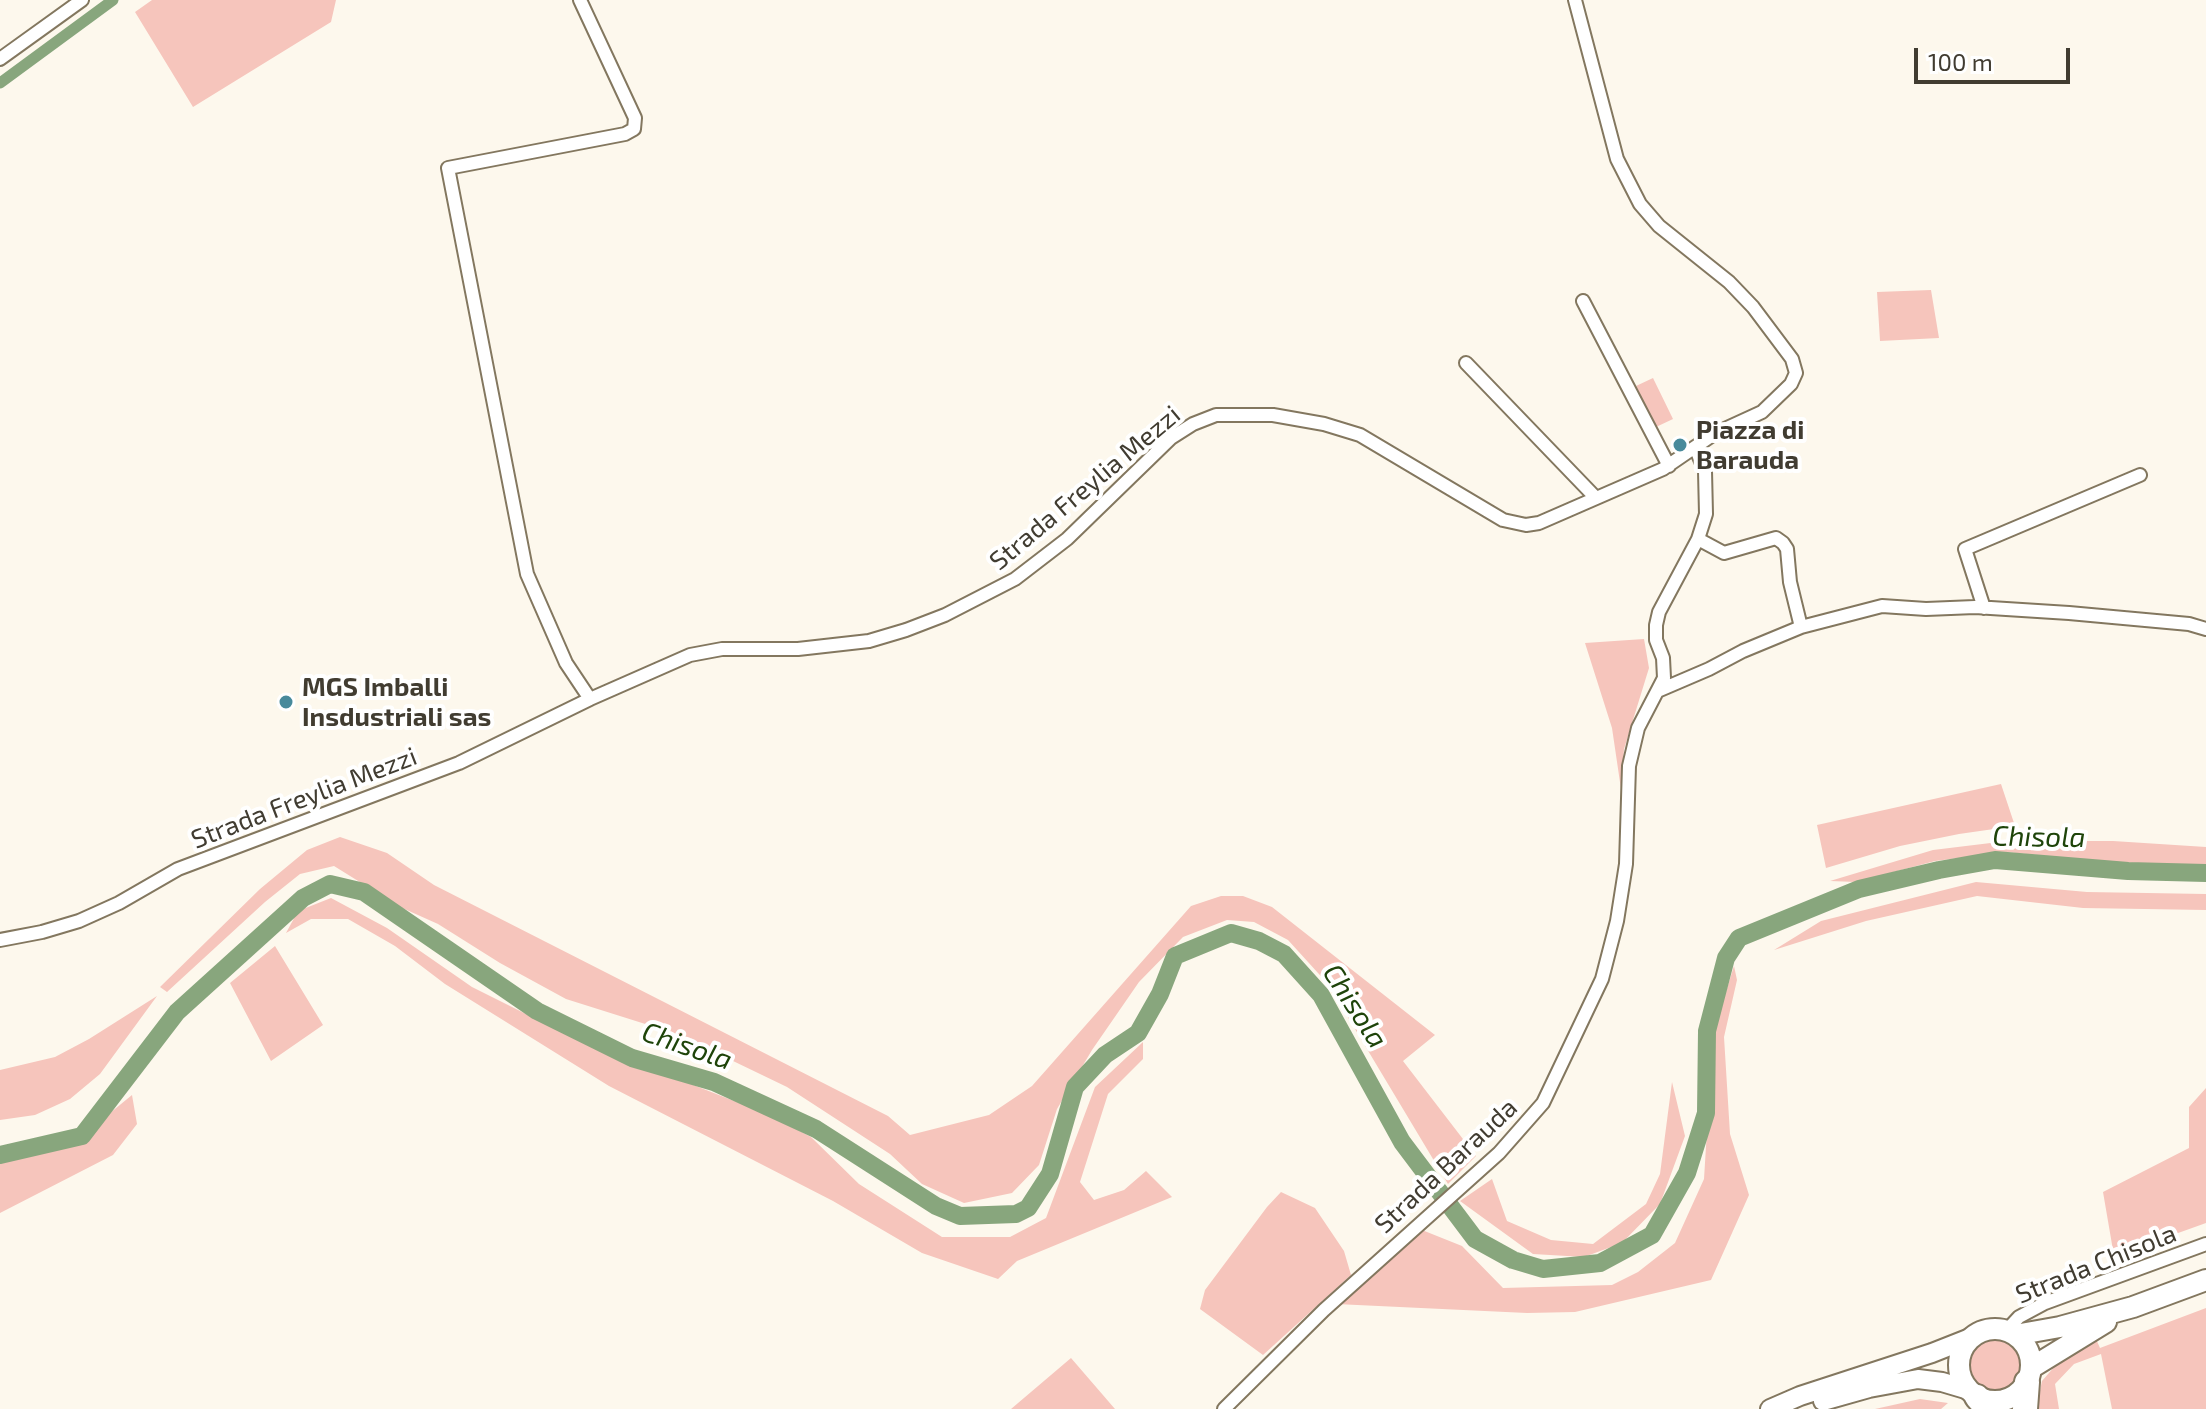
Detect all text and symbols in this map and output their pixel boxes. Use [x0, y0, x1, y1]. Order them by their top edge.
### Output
scale bar [1918, 32, 2074, 82]
text: 100 m [1928, 47, 1993, 76]
street label: Strada Freylia Mezzi [983, 399, 1187, 577]
place label: Piazza di Barauda [1696, 414, 1805, 476]
marker: Piazza di Barauda [1671, 436, 1689, 454]
place label: MGS Imballi Insdustriali sas [302, 671, 491, 732]
marker: MGS Imballi Insdustriali sas [277, 693, 295, 711]
street label: Strada Freylia Mezzi [187, 741, 421, 855]
water label: Chisola [1992, 819, 2086, 855]
water label: Chisola [1316, 958, 1394, 1054]
water label: Chisola [638, 1015, 736, 1077]
street label: Strada Barauda [1368, 1092, 1524, 1240]
street label: Strada Chisola [2011, 1218, 2181, 1310]

